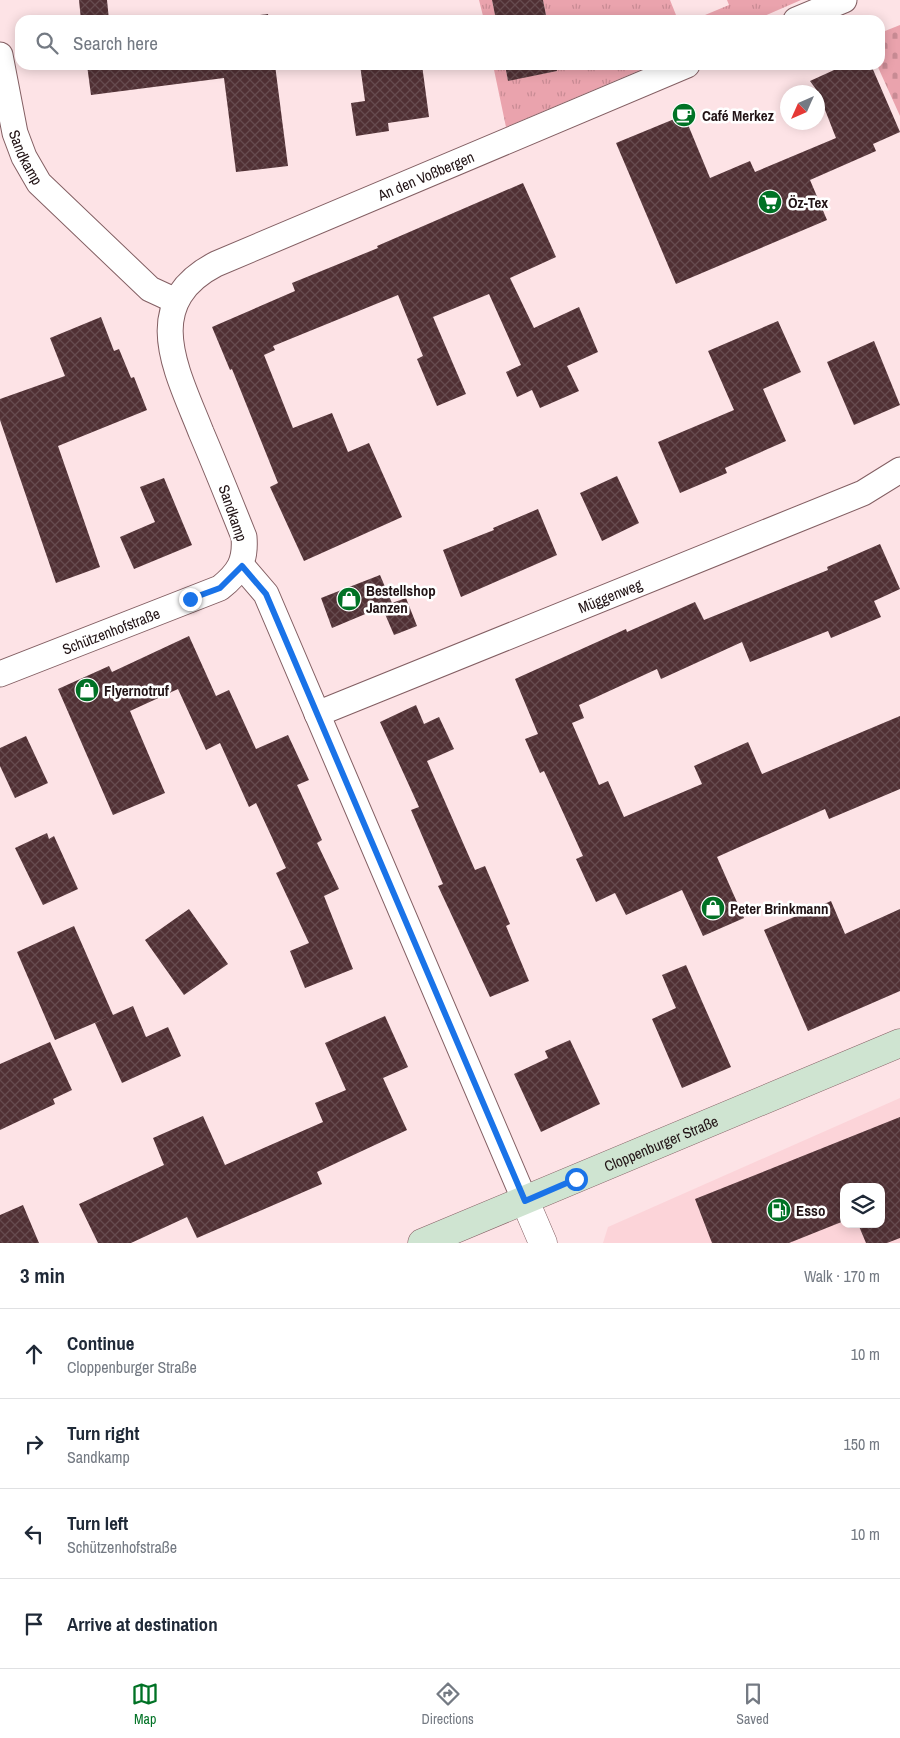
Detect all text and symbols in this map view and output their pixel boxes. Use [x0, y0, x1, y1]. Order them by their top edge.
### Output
search box [15, 15, 885, 70]
icon: search [33, 29, 61, 57]
text: Search here [73, 30, 158, 56]
north arrow [780, 85, 825, 130]
cafe icon: Café Merkez [671, 102, 697, 128]
place label: Café Merkez [702, 105, 774, 126]
street label: Sandkamp [4, 127, 48, 189]
street label: An den Voßbergen [373, 146, 477, 205]
supermarket icon: Öz-Tex [757, 189, 783, 215]
place label: Öz-Tex [788, 192, 828, 213]
street label: Sandkamp [213, 482, 253, 544]
street label: Müggenweg [575, 573, 645, 618]
place label: Bestellshop Janzen [366, 580, 436, 618]
shop icon: Bestellshop Janzen [336, 586, 362, 612]
route end [179, 588, 202, 611]
street label: Schützenhofstraße [59, 602, 163, 659]
shop icon: Flyernotruf [74, 677, 100, 703]
place label: Flyernotruf [104, 680, 170, 701]
shop icon: Peter Brinkmann [700, 895, 726, 921]
place label: Peter Brinkmann [730, 898, 828, 919]
street label: Cloppenburger Straße [601, 1110, 721, 1176]
route start [565, 1168, 588, 1191]
map controls [840, 1183, 885, 1228]
button: layers [840, 1183, 885, 1228]
fuel station icon: Esso [766, 1197, 792, 1223]
place label: Esso [796, 1200, 825, 1221]
text: 3 min [20, 1261, 65, 1290]
text: Walk · 170 m [804, 1265, 880, 1287]
text: Continue [67, 1330, 135, 1356]
icon: ahead [20, 1340, 48, 1368]
text: 10 m [851, 1343, 880, 1365]
text: Cloppenburger Straße [67, 1356, 197, 1378]
text: Turn right [67, 1420, 139, 1446]
icon: right [20, 1430, 48, 1458]
text: 150 m [844, 1433, 880, 1455]
text: Sandkamp [67, 1446, 130, 1468]
text: Turn left [67, 1510, 128, 1536]
icon: left [20, 1520, 48, 1548]
text: 10 m [851, 1523, 880, 1545]
text: Schützenhofstraße [67, 1536, 177, 1558]
icon: arrive [20, 1610, 48, 1638]
text: Arrive at destination [67, 1611, 218, 1637]
tab: Map [131, 1680, 159, 1728]
tab: Directions [422, 1680, 474, 1728]
tab: Saved [736, 1680, 769, 1728]

